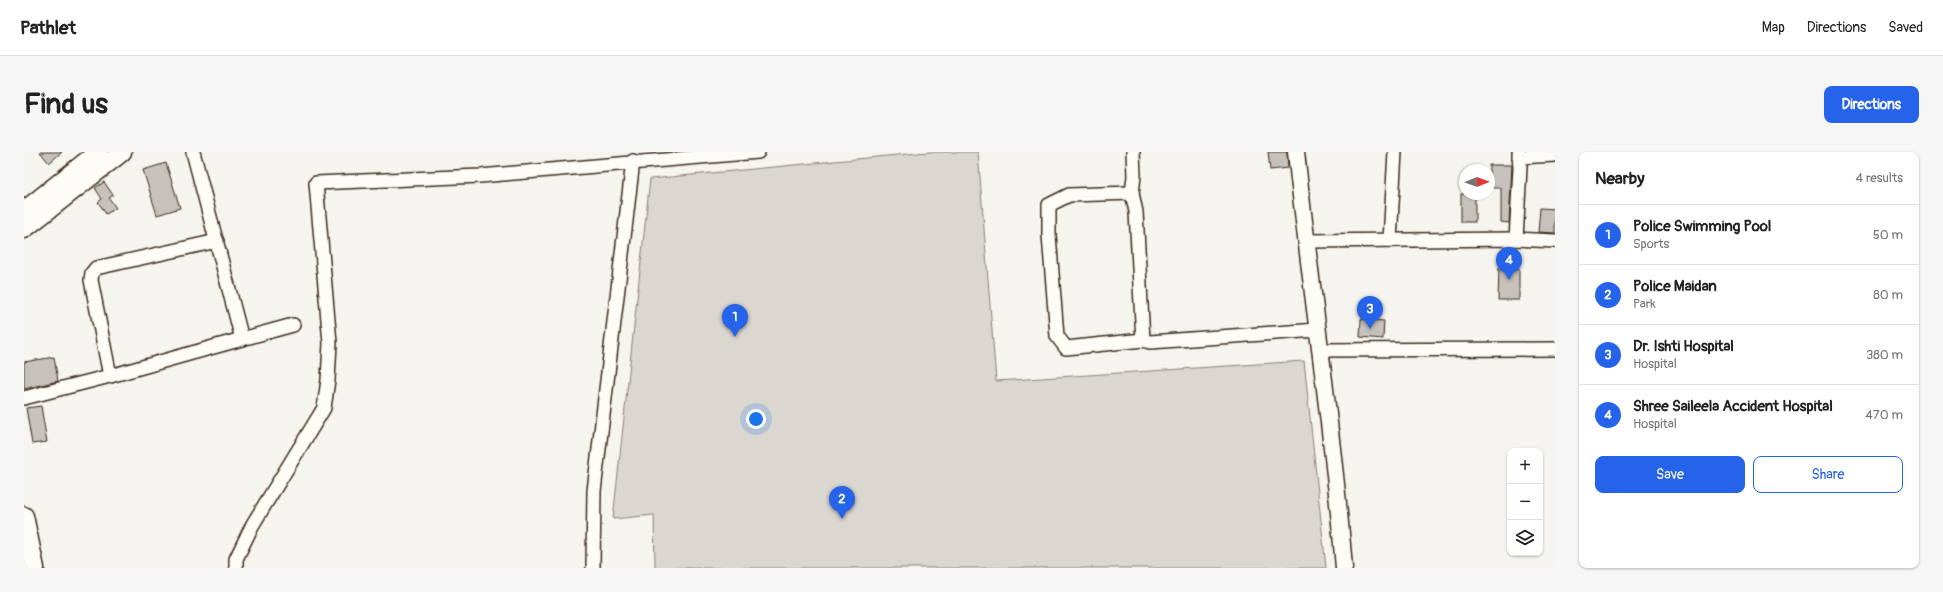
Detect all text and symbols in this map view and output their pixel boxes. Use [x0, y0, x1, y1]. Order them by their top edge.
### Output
text: Pathlet [20, 16, 76, 40]
text: Map [1762, 19, 1785, 36]
text: Directions [1807, 19, 1866, 36]
text: Saved [1888, 19, 1923, 36]
button: Directions [1824, 86, 1919, 123]
text: Find us [24, 87, 108, 122]
north arrow [1459, 164, 1495, 200]
text: Nearby [1595, 168, 1644, 189]
text: 4 results [1856, 170, 1903, 186]
text: Police Swimming Pool [1633, 217, 1771, 236]
text: 1 [1605, 227, 1611, 243]
text: 50 m [1873, 227, 1903, 243]
text: Sports [1633, 236, 1669, 252]
pin: 4 [1496, 247, 1522, 280]
text: Police Maidan [1633, 277, 1717, 296]
text: 2 [1604, 287, 1612, 303]
text: 80 m [1873, 287, 1903, 303]
pin: 3 [1357, 296, 1383, 329]
text: Park [1633, 296, 1656, 312]
pin: 1 [722, 304, 748, 337]
text: Dr. Ishti Hospital [1633, 337, 1734, 356]
text: 3 [1604, 347, 1612, 363]
text: 380 m [1866, 347, 1903, 363]
text: Hospital [1633, 356, 1677, 372]
text: Shree Saileela Accident Hospital [1633, 397, 1833, 416]
text: 4 [1604, 407, 1612, 423]
text: 470 m [1865, 407, 1903, 423]
your location [746, 409, 766, 429]
text: Hospital [1633, 416, 1677, 432]
map controls [1507, 448, 1543, 556]
button: + [1507, 448, 1543, 484]
button: Save [1595, 456, 1745, 493]
button: Share [1753, 456, 1903, 493]
button: − [1507, 484, 1543, 520]
pin: 2 [829, 486, 855, 519]
button: layers [1507, 520, 1543, 556]

